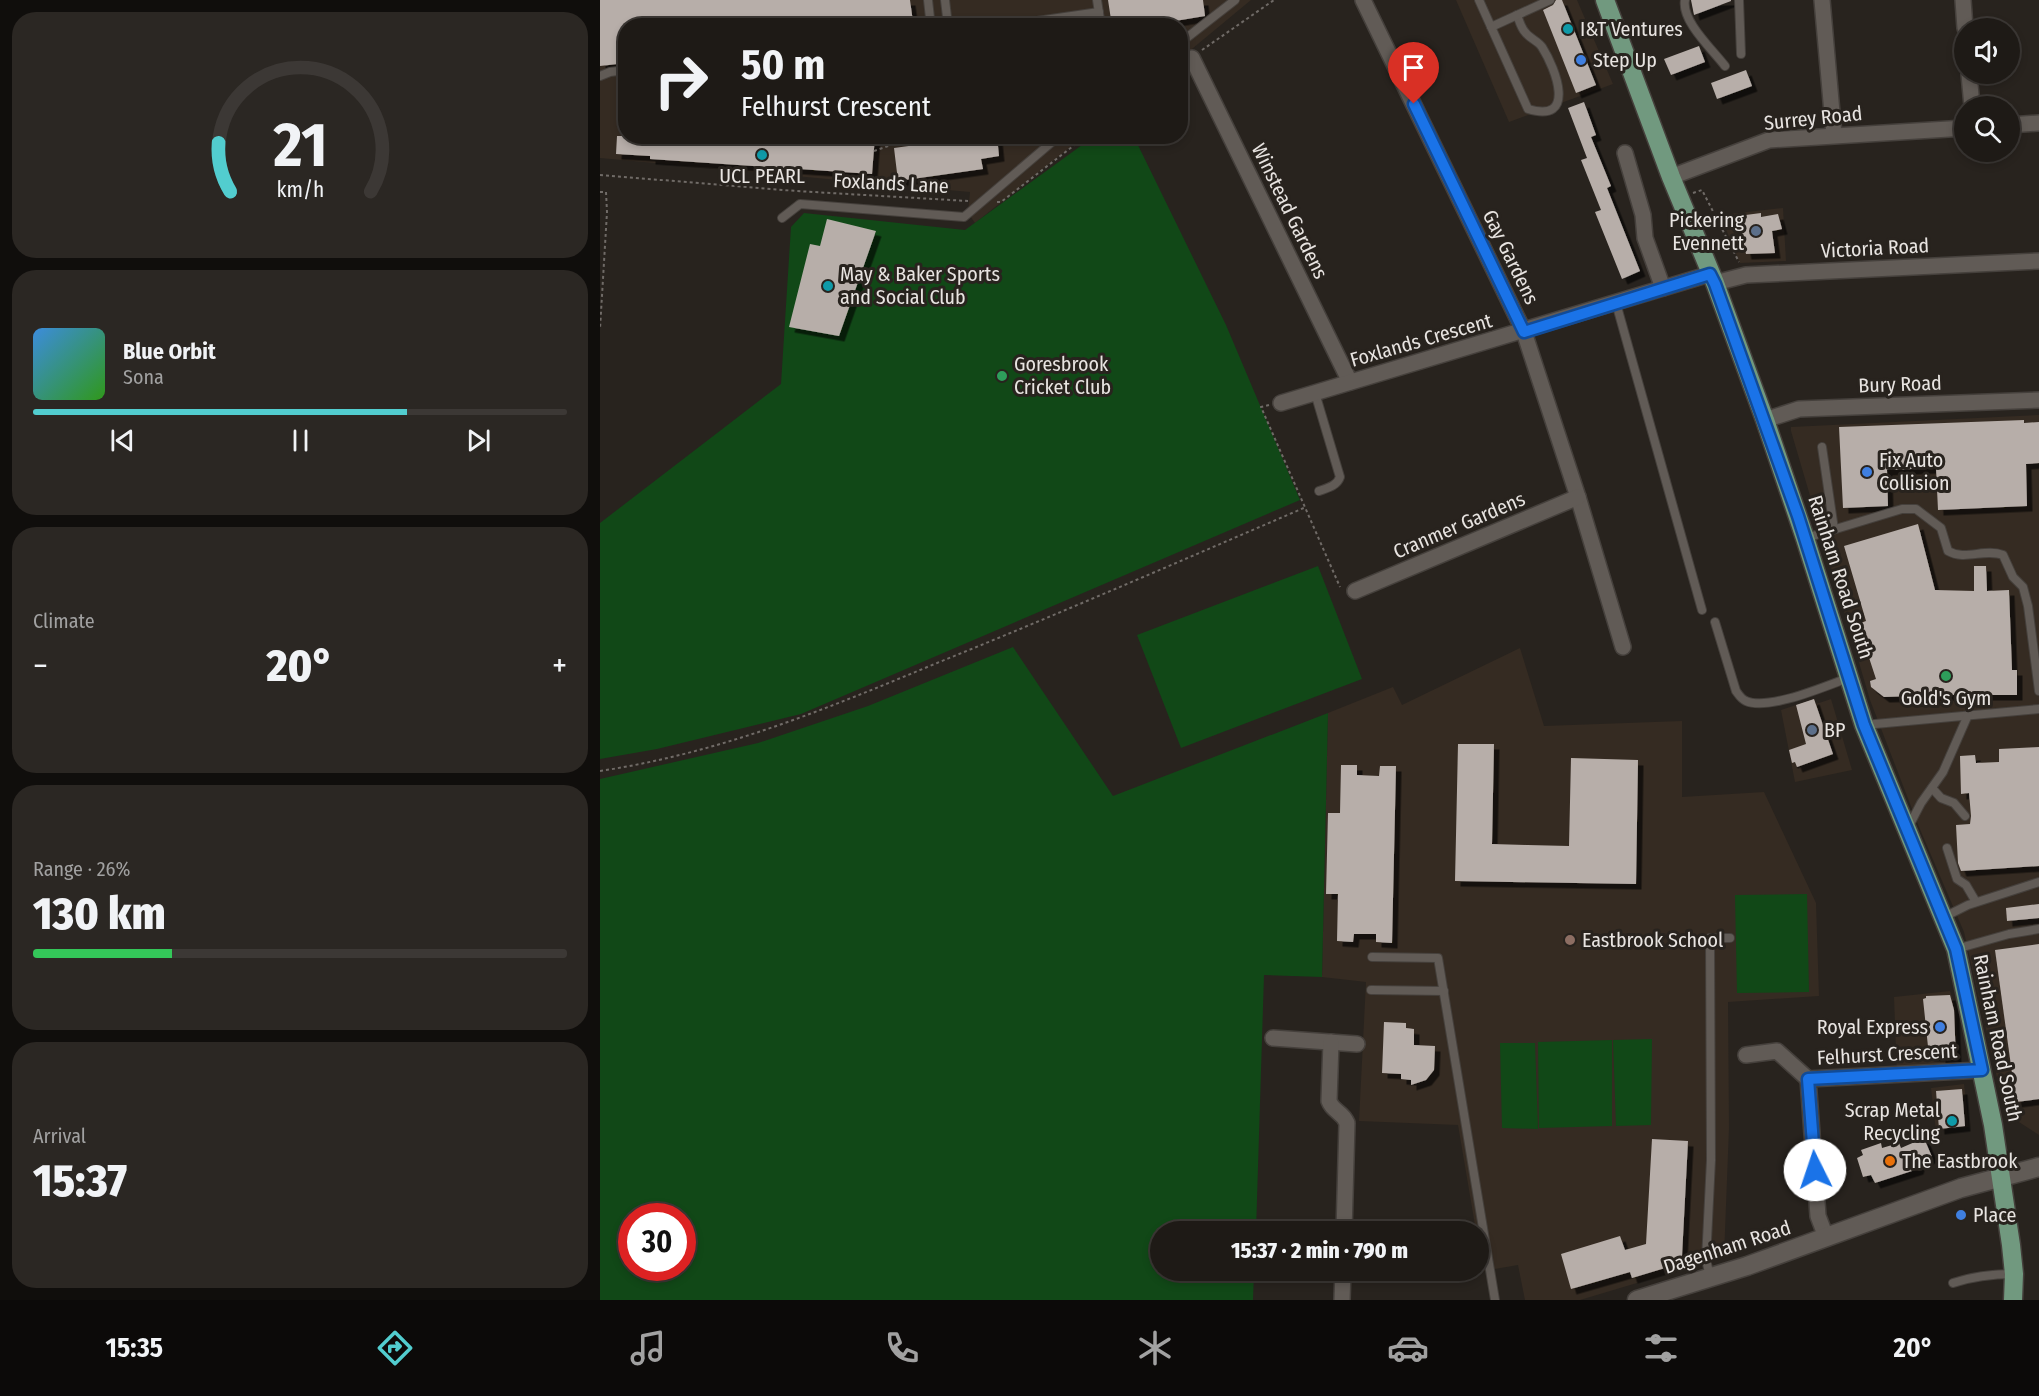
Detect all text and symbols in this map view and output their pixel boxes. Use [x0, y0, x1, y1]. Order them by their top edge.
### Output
place label: I&T Ventures [1580, 17, 1683, 41]
map controls [1954, 18, 2020, 162]
button: sound [1954, 18, 2020, 84]
marker: I&T Ventures [1561, 22, 1575, 36]
text: 50 m [741, 40, 825, 90]
icon: right [642, 42, 720, 120]
pin [1388, 42, 1439, 104]
place label: Step Up [1593, 48, 1657, 72]
icon: arrive [1397, 51, 1430, 84]
marker: Step Up [1574, 53, 1588, 67]
text: Felhurst Crescent [741, 91, 931, 123]
button: search [1954, 96, 2020, 162]
street label: Surrey Road [1763, 101, 1863, 135]
text: 21 [272, 108, 327, 183]
street label: Winstead Gardens [1247, 139, 1333, 283]
marker: UCL PEARL [755, 148, 769, 162]
place label: UCL PEARL [719, 164, 805, 188]
street label: Foxlands Lane [833, 168, 949, 198]
text: km/h [276, 177, 324, 203]
street label: Gay Gardens [1478, 206, 1544, 308]
place label: Pickering Evennett [1669, 208, 1745, 255]
marker: Pickering Evennett [1749, 224, 1763, 238]
street label: Victoria Road [1820, 233, 1930, 263]
place label: May & Baker Sports and Social Club [840, 262, 1000, 309]
marker: May & Baker Sports and Social Club [821, 279, 835, 293]
street label: Foxlands Crescent [1347, 308, 1495, 372]
text: Blue Orbit [123, 338, 216, 365]
place label: Goresbrook Cricket Club [1014, 352, 1111, 399]
text: Sona [123, 365, 164, 389]
marker: Goresbrook Cricket Club [995, 369, 1009, 383]
street label: Bury Road [1858, 371, 1942, 397]
icon: previous [106, 424, 139, 457]
icon: pause [284, 424, 317, 457]
icon: next [462, 424, 495, 457]
place label: Fix Auto Collision [1879, 448, 1950, 495]
marker: Fix Auto Collision [1860, 465, 1874, 479]
street label: Cranmer Gardens [1389, 486, 1529, 564]
street label: Rainham Road South [1803, 492, 1879, 662]
text: Climate [33, 609, 95, 633]
text: 20° [266, 639, 333, 693]
text: − [33, 646, 48, 686]
text: + [552, 646, 567, 686]
marker: Gold's Gym [1939, 669, 1953, 683]
place label: Gold's Gym [1901, 686, 1991, 710]
place label: BP [1824, 718, 1845, 742]
marker: BP [1805, 723, 1819, 737]
text: Range · 26% [33, 857, 130, 881]
text: 130 km [33, 887, 166, 941]
place label: Eastbrook School [1582, 928, 1723, 952]
marker: Eastbrook School [1563, 933, 1577, 947]
street label: Rainham Road South [1969, 952, 2027, 1124]
place label: Royal Express [1817, 1015, 1928, 1039]
marker: Royal Express [1933, 1020, 1947, 1034]
street label: Felhurst Crescent [1816, 1038, 1958, 1070]
place label: Scrap Metal Recycling [1845, 1098, 1941, 1145]
marker: Scrap Metal Recycling [1945, 1114, 1959, 1128]
text: Arrival [33, 1124, 86, 1148]
position arrow [1783, 1138, 1847, 1202]
place label: The Eastbrook [1902, 1149, 2018, 1173]
text: 15:37 [33, 1154, 127, 1208]
marker: The Eastbrook [1883, 1154, 1897, 1168]
speed limit sign: 30 [618, 1203, 696, 1281]
place label: Place [1973, 1203, 2016, 1227]
marker: Place [1954, 1208, 1968, 1222]
street label: Dagenham Road [1660, 1215, 1794, 1279]
text: 15:37 · 2 min · 790 m [1231, 1237, 1408, 1264]
icon: directions [374, 1327, 416, 1369]
icon: music [627, 1327, 669, 1369]
icon: phone [881, 1327, 923, 1369]
icon: climate [1134, 1327, 1176, 1369]
icon: car [1387, 1327, 1429, 1369]
icon: filters [1640, 1327, 1682, 1369]
text: 15:35 [106, 1332, 163, 1364]
text: 20° [1893, 1332, 1933, 1364]

